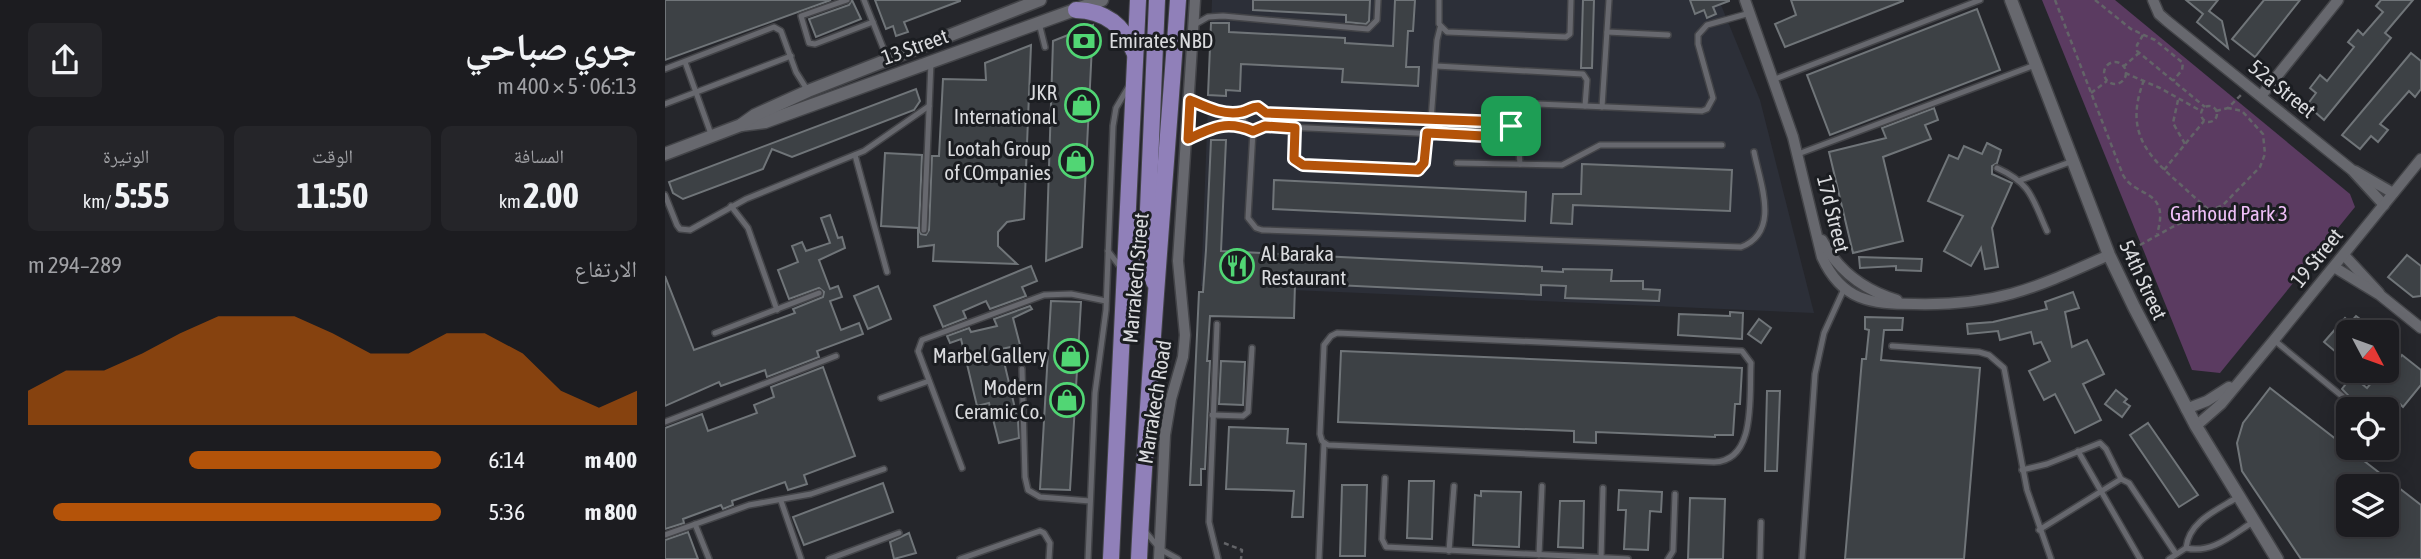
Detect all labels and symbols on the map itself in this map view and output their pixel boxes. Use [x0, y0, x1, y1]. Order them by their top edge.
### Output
bank icon: Emirates NBD [1065, 22, 1103, 60]
street label: 13 Street [878, 23, 951, 69]
place label: Emirates NBD [1109, 28, 1213, 52]
street label: 52a Street [2245, 54, 2321, 122]
place label: JKR International [954, 80, 1057, 128]
shop icon: JKR International [1063, 86, 1101, 124]
pin [1481, 96, 1541, 156]
place label: Lootah Group of COmpanies [944, 136, 1051, 184]
shop icon: Lootah Group of COmpanies [1057, 142, 1095, 180]
street label: 17d Street [1813, 173, 1855, 255]
park label: Garhoud Park 3 [2170, 201, 2288, 225]
street label: Marrakech Street [1117, 212, 1153, 344]
street label: 19 Street [2285, 223, 2347, 292]
street label: 54th Street [2115, 236, 2173, 323]
place label: Al Baraka Restaurant [1261, 241, 1346, 289]
restaurant icon: Al Baraka Restaurant [1218, 247, 1256, 285]
north arrow [2336, 320, 2399, 383]
shop icon: Marbel Gallery [1052, 337, 1090, 375]
street label: Marrakech Road [1132, 338, 1176, 465]
place label: Marbel Gallery [933, 343, 1047, 367]
place label: Modern Ceramic Co. [955, 375, 1043, 423]
shop icon: Modern Ceramic Co. [1048, 381, 1086, 419]

